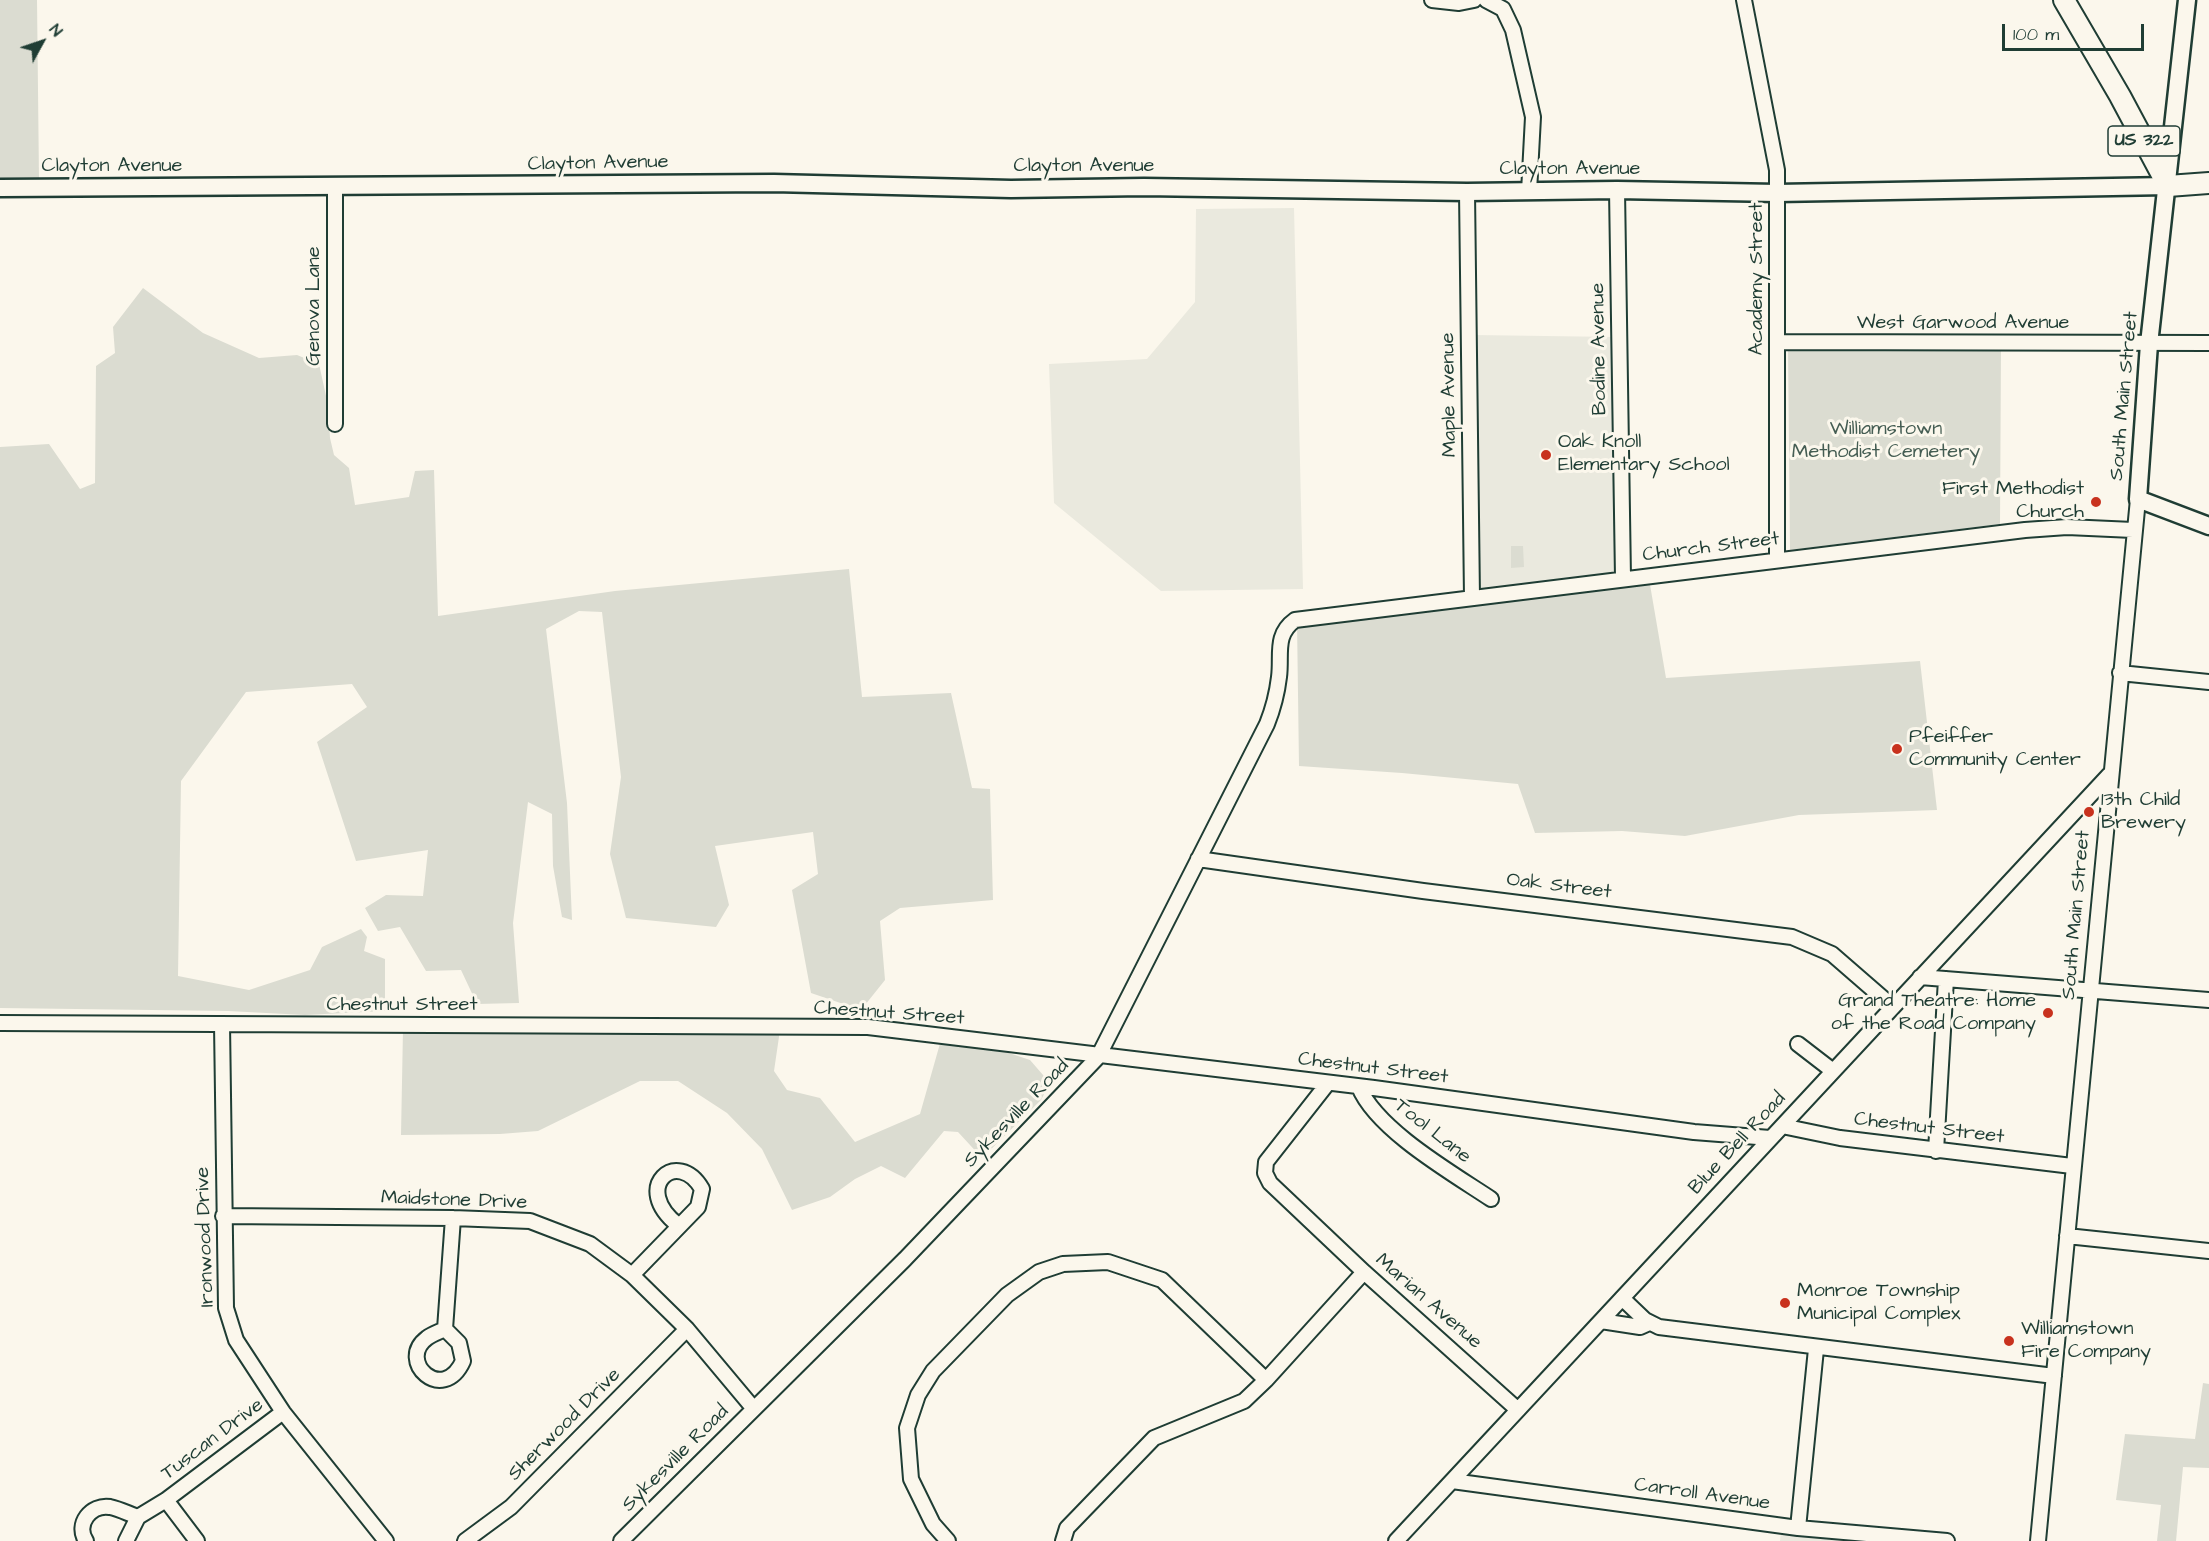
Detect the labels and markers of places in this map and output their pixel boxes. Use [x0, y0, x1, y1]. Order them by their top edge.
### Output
place label: Oak Knoll Elementary School [1558, 431, 1730, 478]
marker: Oak Knoll Elementary School [1539, 448, 1553, 462]
place label: First Methodist Church [1942, 478, 2084, 525]
marker: First Methodist Church [2089, 495, 2103, 509]
place label: Pfeiffer Community Center [1909, 726, 2081, 773]
marker: Pfeiffer Community Center [1890, 742, 1904, 756]
place label: 13th Child Brewery [2101, 789, 2186, 836]
marker: 13th Child Brewery [2082, 805, 2096, 819]
place label: Grand Theatre: Home of the Road Company [1831, 990, 2036, 1037]
marker: Grand Theatre: Home of the Road Company [2041, 1006, 2055, 1020]
place label: Monroe Township Municipal Complex [1797, 1280, 1960, 1327]
marker: Monroe Township Municipal Complex [1778, 1296, 1792, 1310]
place label: Williamstown Fire Company [2021, 1318, 2151, 1365]
marker: Williamstown Fire Company [2002, 1334, 2016, 1348]

